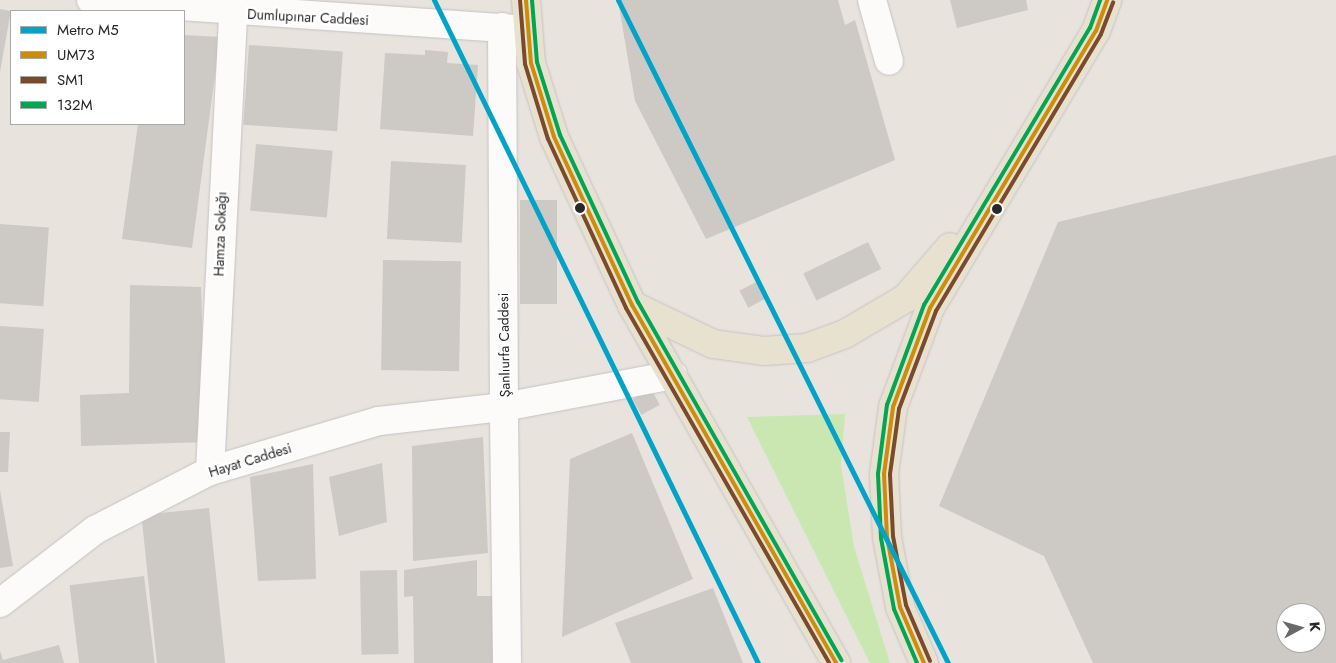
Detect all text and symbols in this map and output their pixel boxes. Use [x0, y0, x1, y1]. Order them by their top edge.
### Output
street label: Dumlupınar Caddesi [247, 5, 369, 29]
legend [10, 10, 185, 125]
text: Metro M5 [57, 19, 119, 41]
text: UM73 [57, 44, 95, 66]
text: SM1 [57, 69, 84, 91]
text: 132M [57, 94, 93, 116]
street label: Hamza Sokağı [210, 191, 230, 277]
unlabelled marker [575, 203, 585, 213]
unlabelled marker [992, 204, 1002, 214]
street label: Şanlıurfa Caddesi [495, 293, 513, 397]
street label: Hayat Caddesi [206, 439, 294, 481]
north arrow [1276, 603, 1326, 653]
text: K [1304, 621, 1325, 632]

